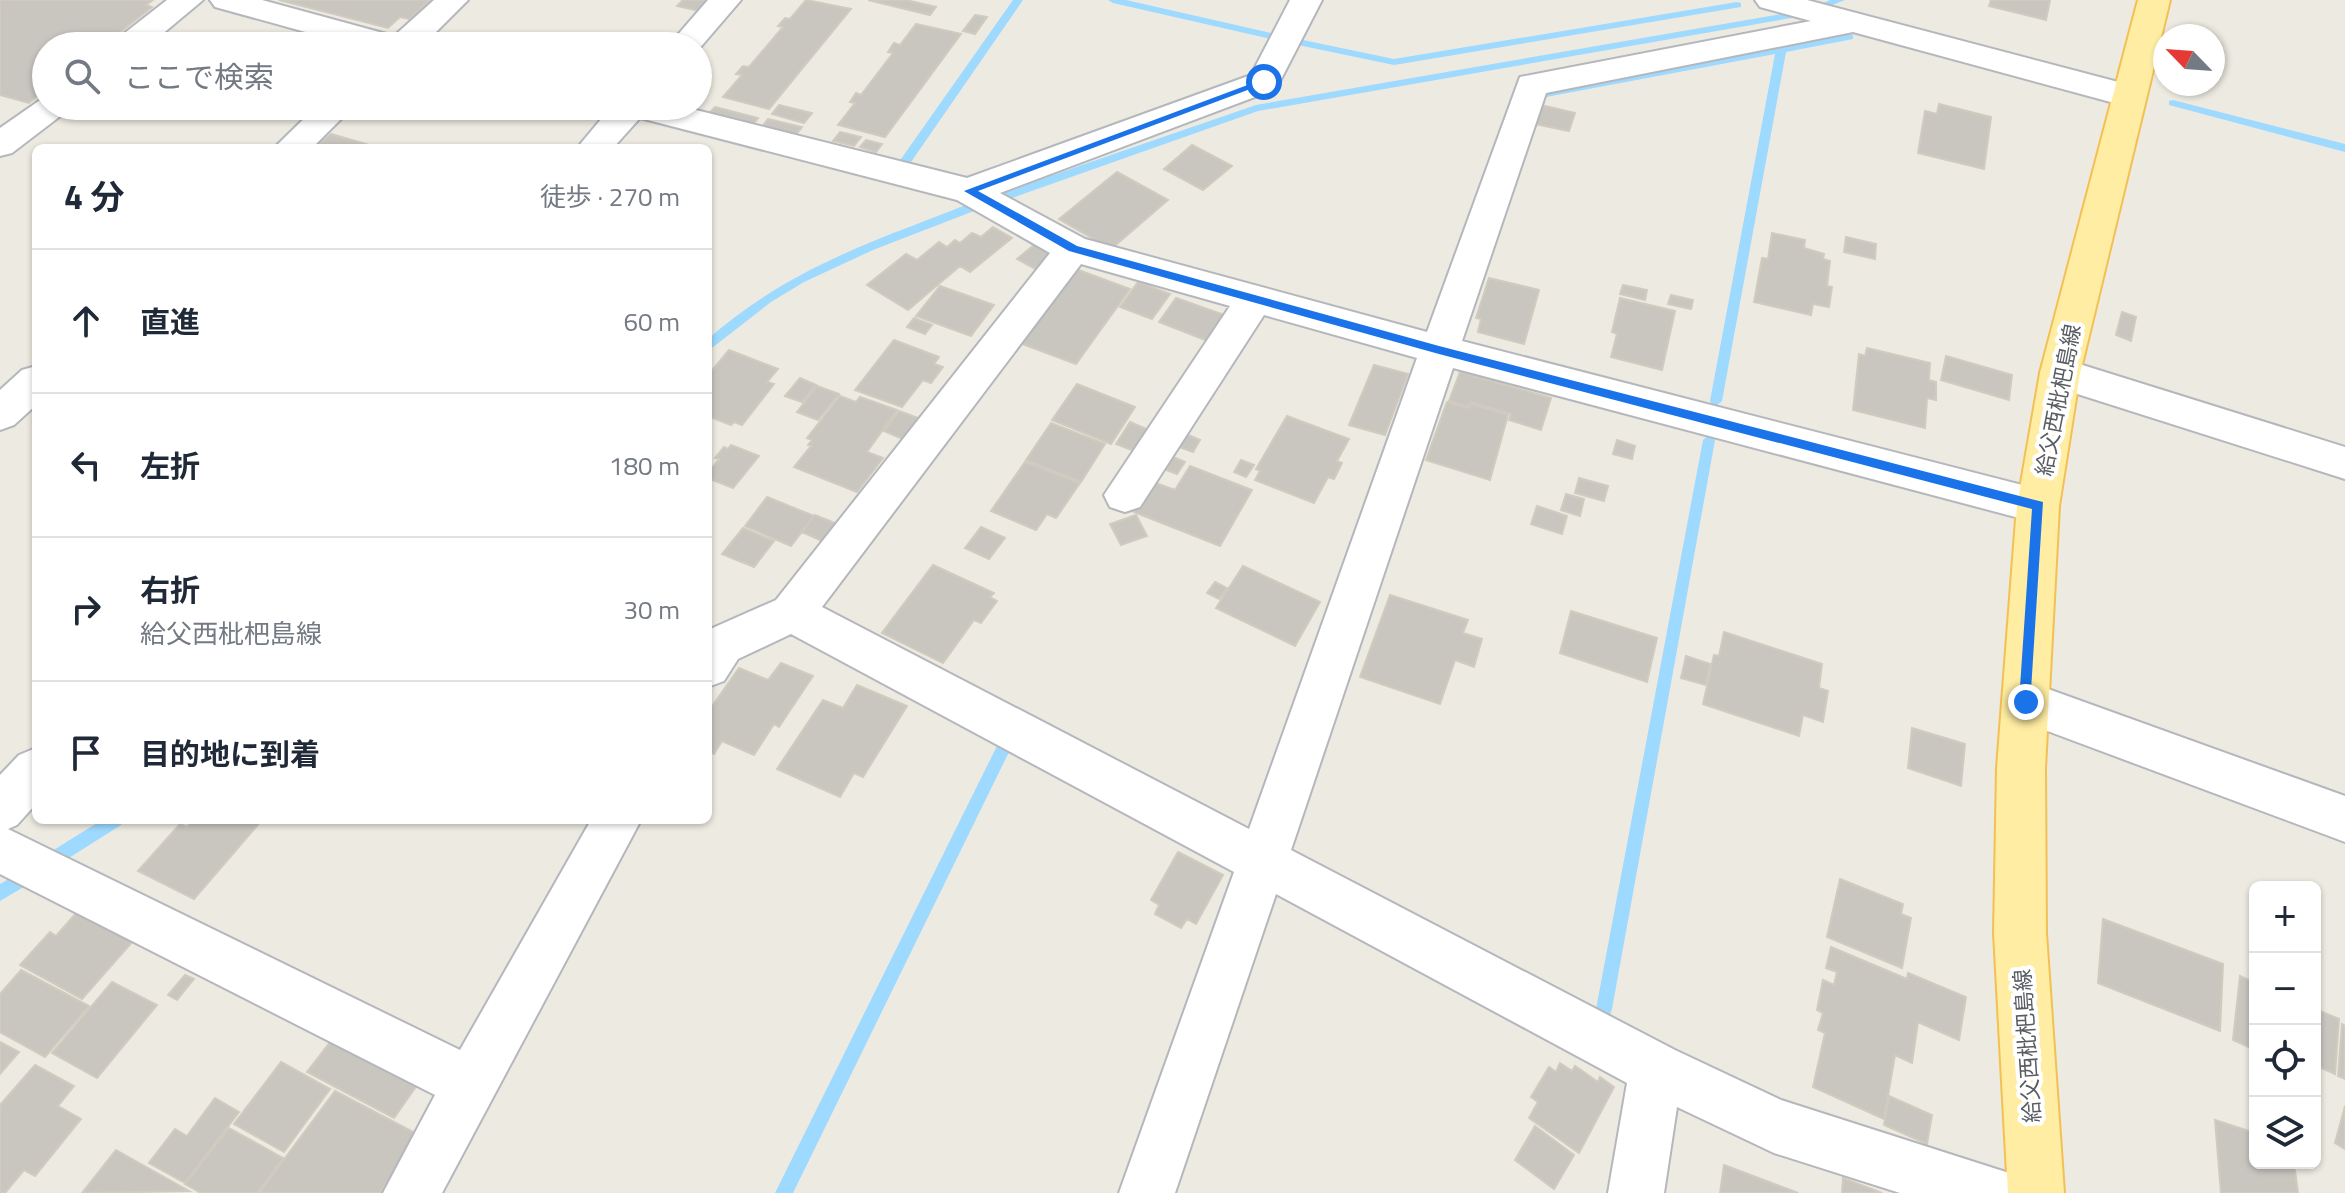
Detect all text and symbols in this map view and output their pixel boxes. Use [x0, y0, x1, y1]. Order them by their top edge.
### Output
north arrow [2153, 24, 2225, 96]
search box [32, 32, 712, 120]
icon: search [60, 54, 104, 98]
text: ここで検索 [124, 54, 274, 100]
route start [1246, 64, 1282, 100]
text: 4 分 [64, 170, 125, 222]
text: 徒歩 · 270 m [540, 177, 680, 216]
icon: ahead [64, 299, 108, 343]
text: 直進 [140, 299, 200, 345]
text: 60 m [623, 302, 680, 341]
street label: 給父西枇杷島線 [2027, 321, 2089, 479]
icon: left [64, 443, 108, 487]
text: 左折 [140, 443, 200, 489]
text: 180 m [609, 446, 680, 485]
text: 右折 [140, 567, 200, 613]
icon: right [64, 587, 108, 631]
text: 30 m [623, 590, 680, 629]
text: 給父西枇杷島線 [140, 614, 322, 653]
route end [2008, 684, 2044, 720]
icon: arrive [64, 731, 108, 775]
text: 目的地に到着 [140, 731, 320, 777]
map controls [2249, 881, 2321, 1169]
button: + [2249, 881, 2321, 953]
button: − [2249, 953, 2321, 1025]
street label: 給父西枇杷島線 [2005, 968, 2049, 1124]
button: locate [2249, 1025, 2321, 1097]
button: layers [2249, 1097, 2321, 1169]

